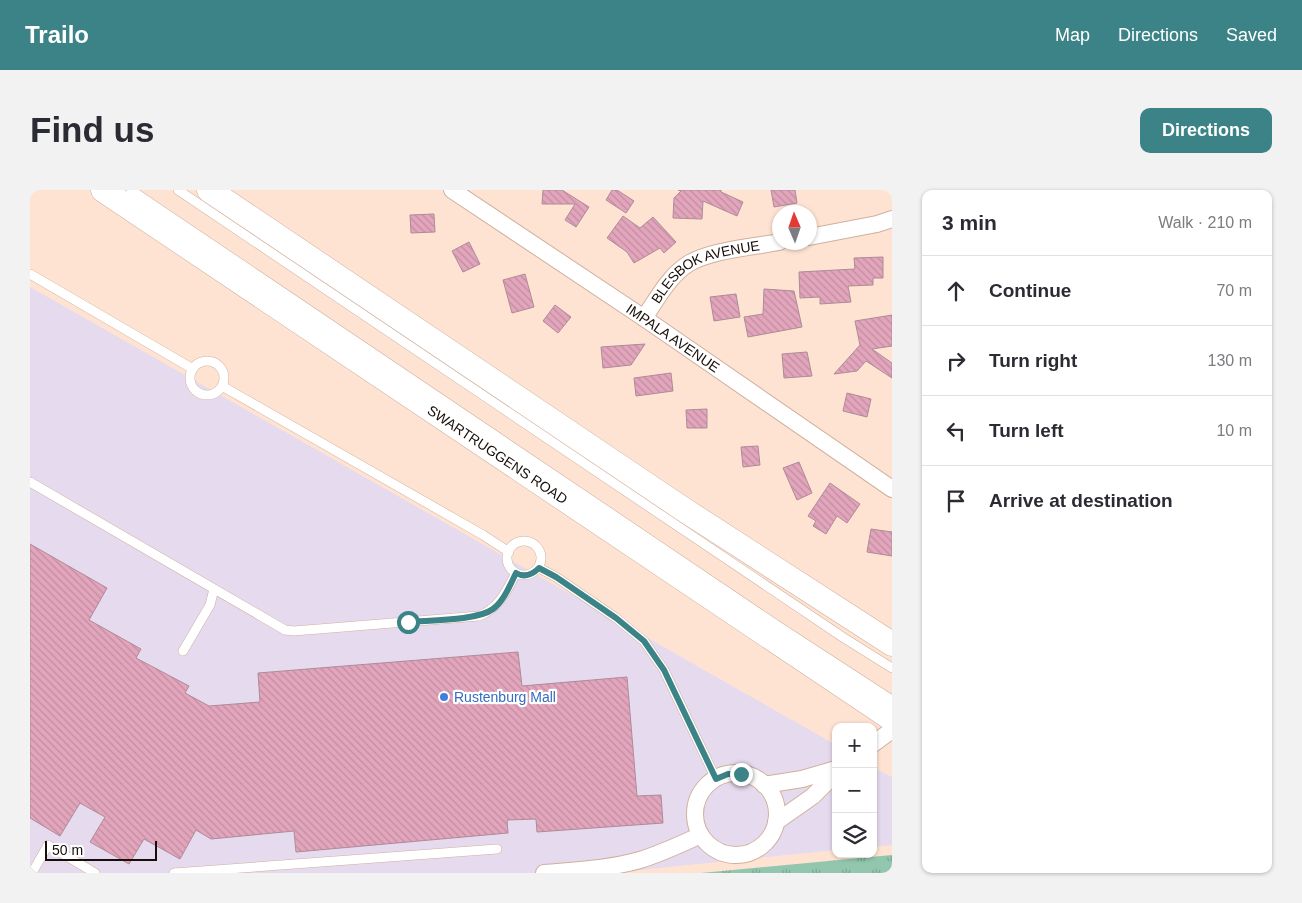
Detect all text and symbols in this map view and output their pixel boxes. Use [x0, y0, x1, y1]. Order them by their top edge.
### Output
text: Trailo [25, 21, 89, 48]
text: Map [1055, 25, 1090, 45]
text: Directions [1118, 25, 1198, 45]
text: Saved [1226, 25, 1277, 45]
button: Directions [1140, 108, 1272, 153]
text: Find us [30, 110, 154, 149]
north arrow [772, 205, 817, 250]
text: 3 min [942, 211, 997, 234]
text: Walk · 210 m [1158, 214, 1252, 231]
street label: BLESBOK AVENUE [648, 237, 761, 306]
icon: ahead [942, 277, 970, 305]
text: Continue [989, 280, 1071, 301]
text: 70 m [1216, 282, 1252, 299]
street label: IMPALA AVENUE [623, 301, 723, 376]
icon: right [942, 347, 970, 375]
text: Turn right [989, 350, 1077, 371]
text: 130 m [1208, 352, 1252, 369]
street label: SWARTRUGGENS ROAD [425, 402, 571, 507]
icon: left [942, 417, 970, 445]
text: Turn left [989, 420, 1064, 441]
text: 10 m [1216, 422, 1252, 439]
icon: arrive [942, 487, 970, 515]
text: Arrive at destination [989, 490, 1173, 511]
route start [397, 611, 420, 634]
place label: Rustenburg Mall [454, 689, 556, 705]
marker: Rustenburg Mall [438, 691, 450, 703]
map controls [832, 723, 877, 858]
button: + [832, 723, 877, 768]
route end [730, 763, 753, 786]
button: − [832, 768, 877, 813]
button: layers [832, 813, 877, 858]
scale bar [45, 838, 158, 861]
text: 50 m [52, 842, 83, 858]

